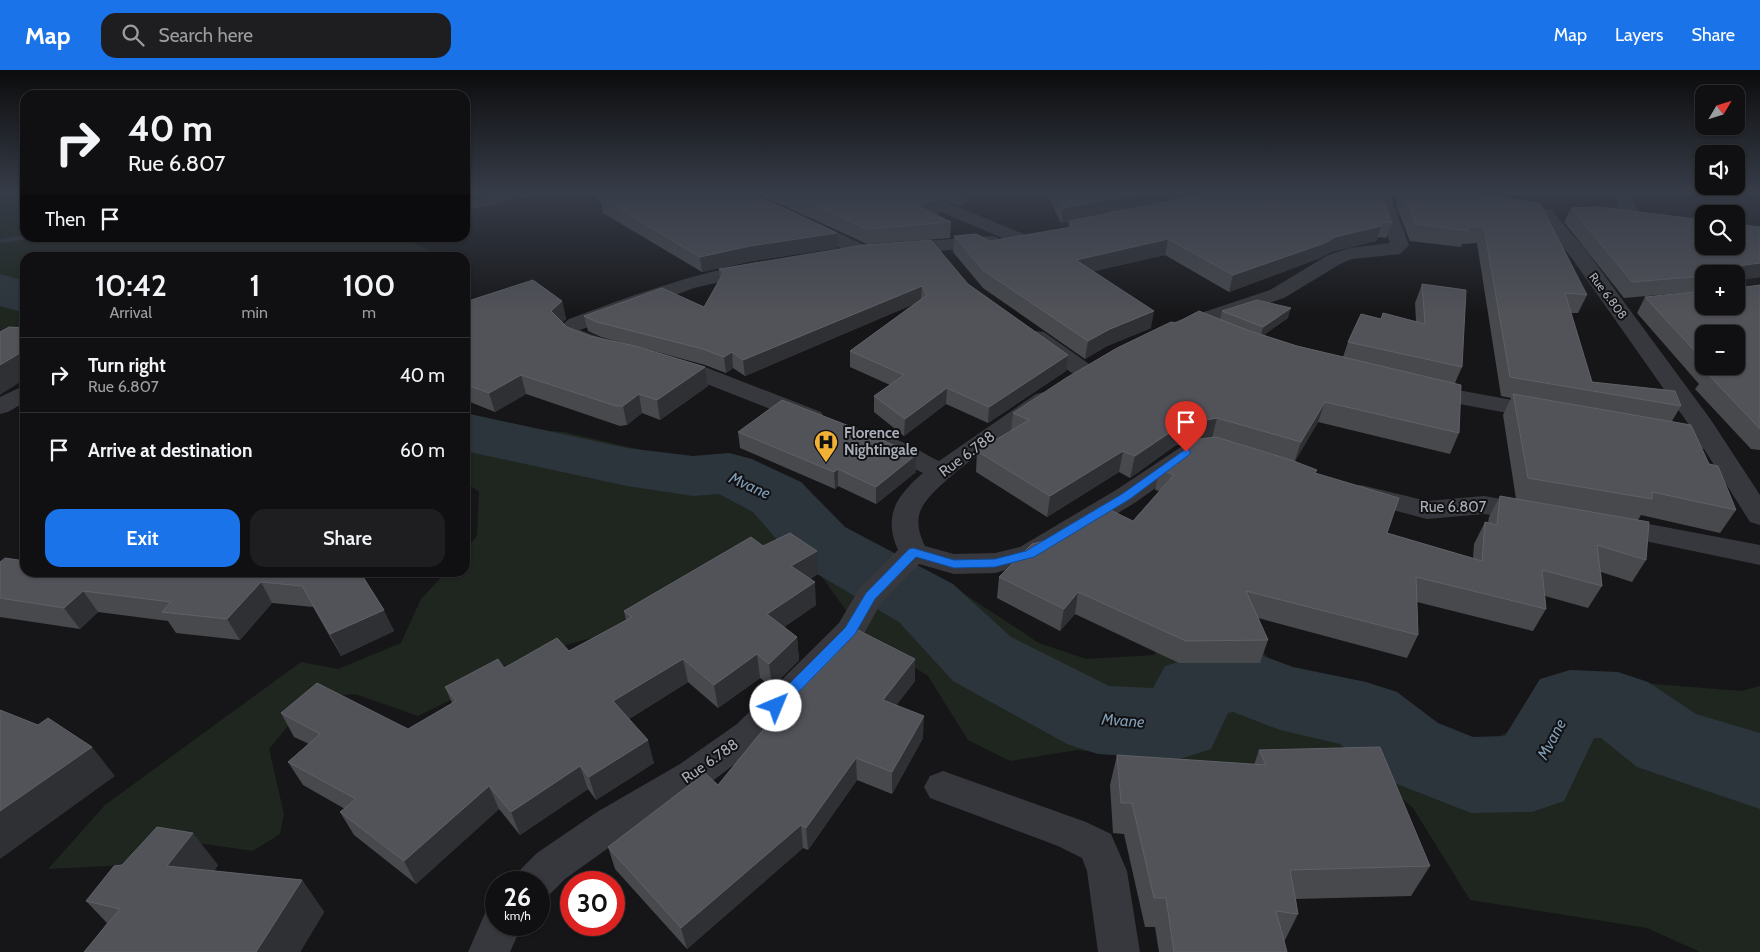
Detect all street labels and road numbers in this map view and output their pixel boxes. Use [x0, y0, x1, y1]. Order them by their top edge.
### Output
street label: Rue 6.808 [1586, 269, 1631, 322]
street label: Rue 6.788 [936, 427, 998, 481]
street label: Rue 6.807 [1420, 498, 1487, 516]
street label: Rue 6.788 [678, 735, 742, 787]

